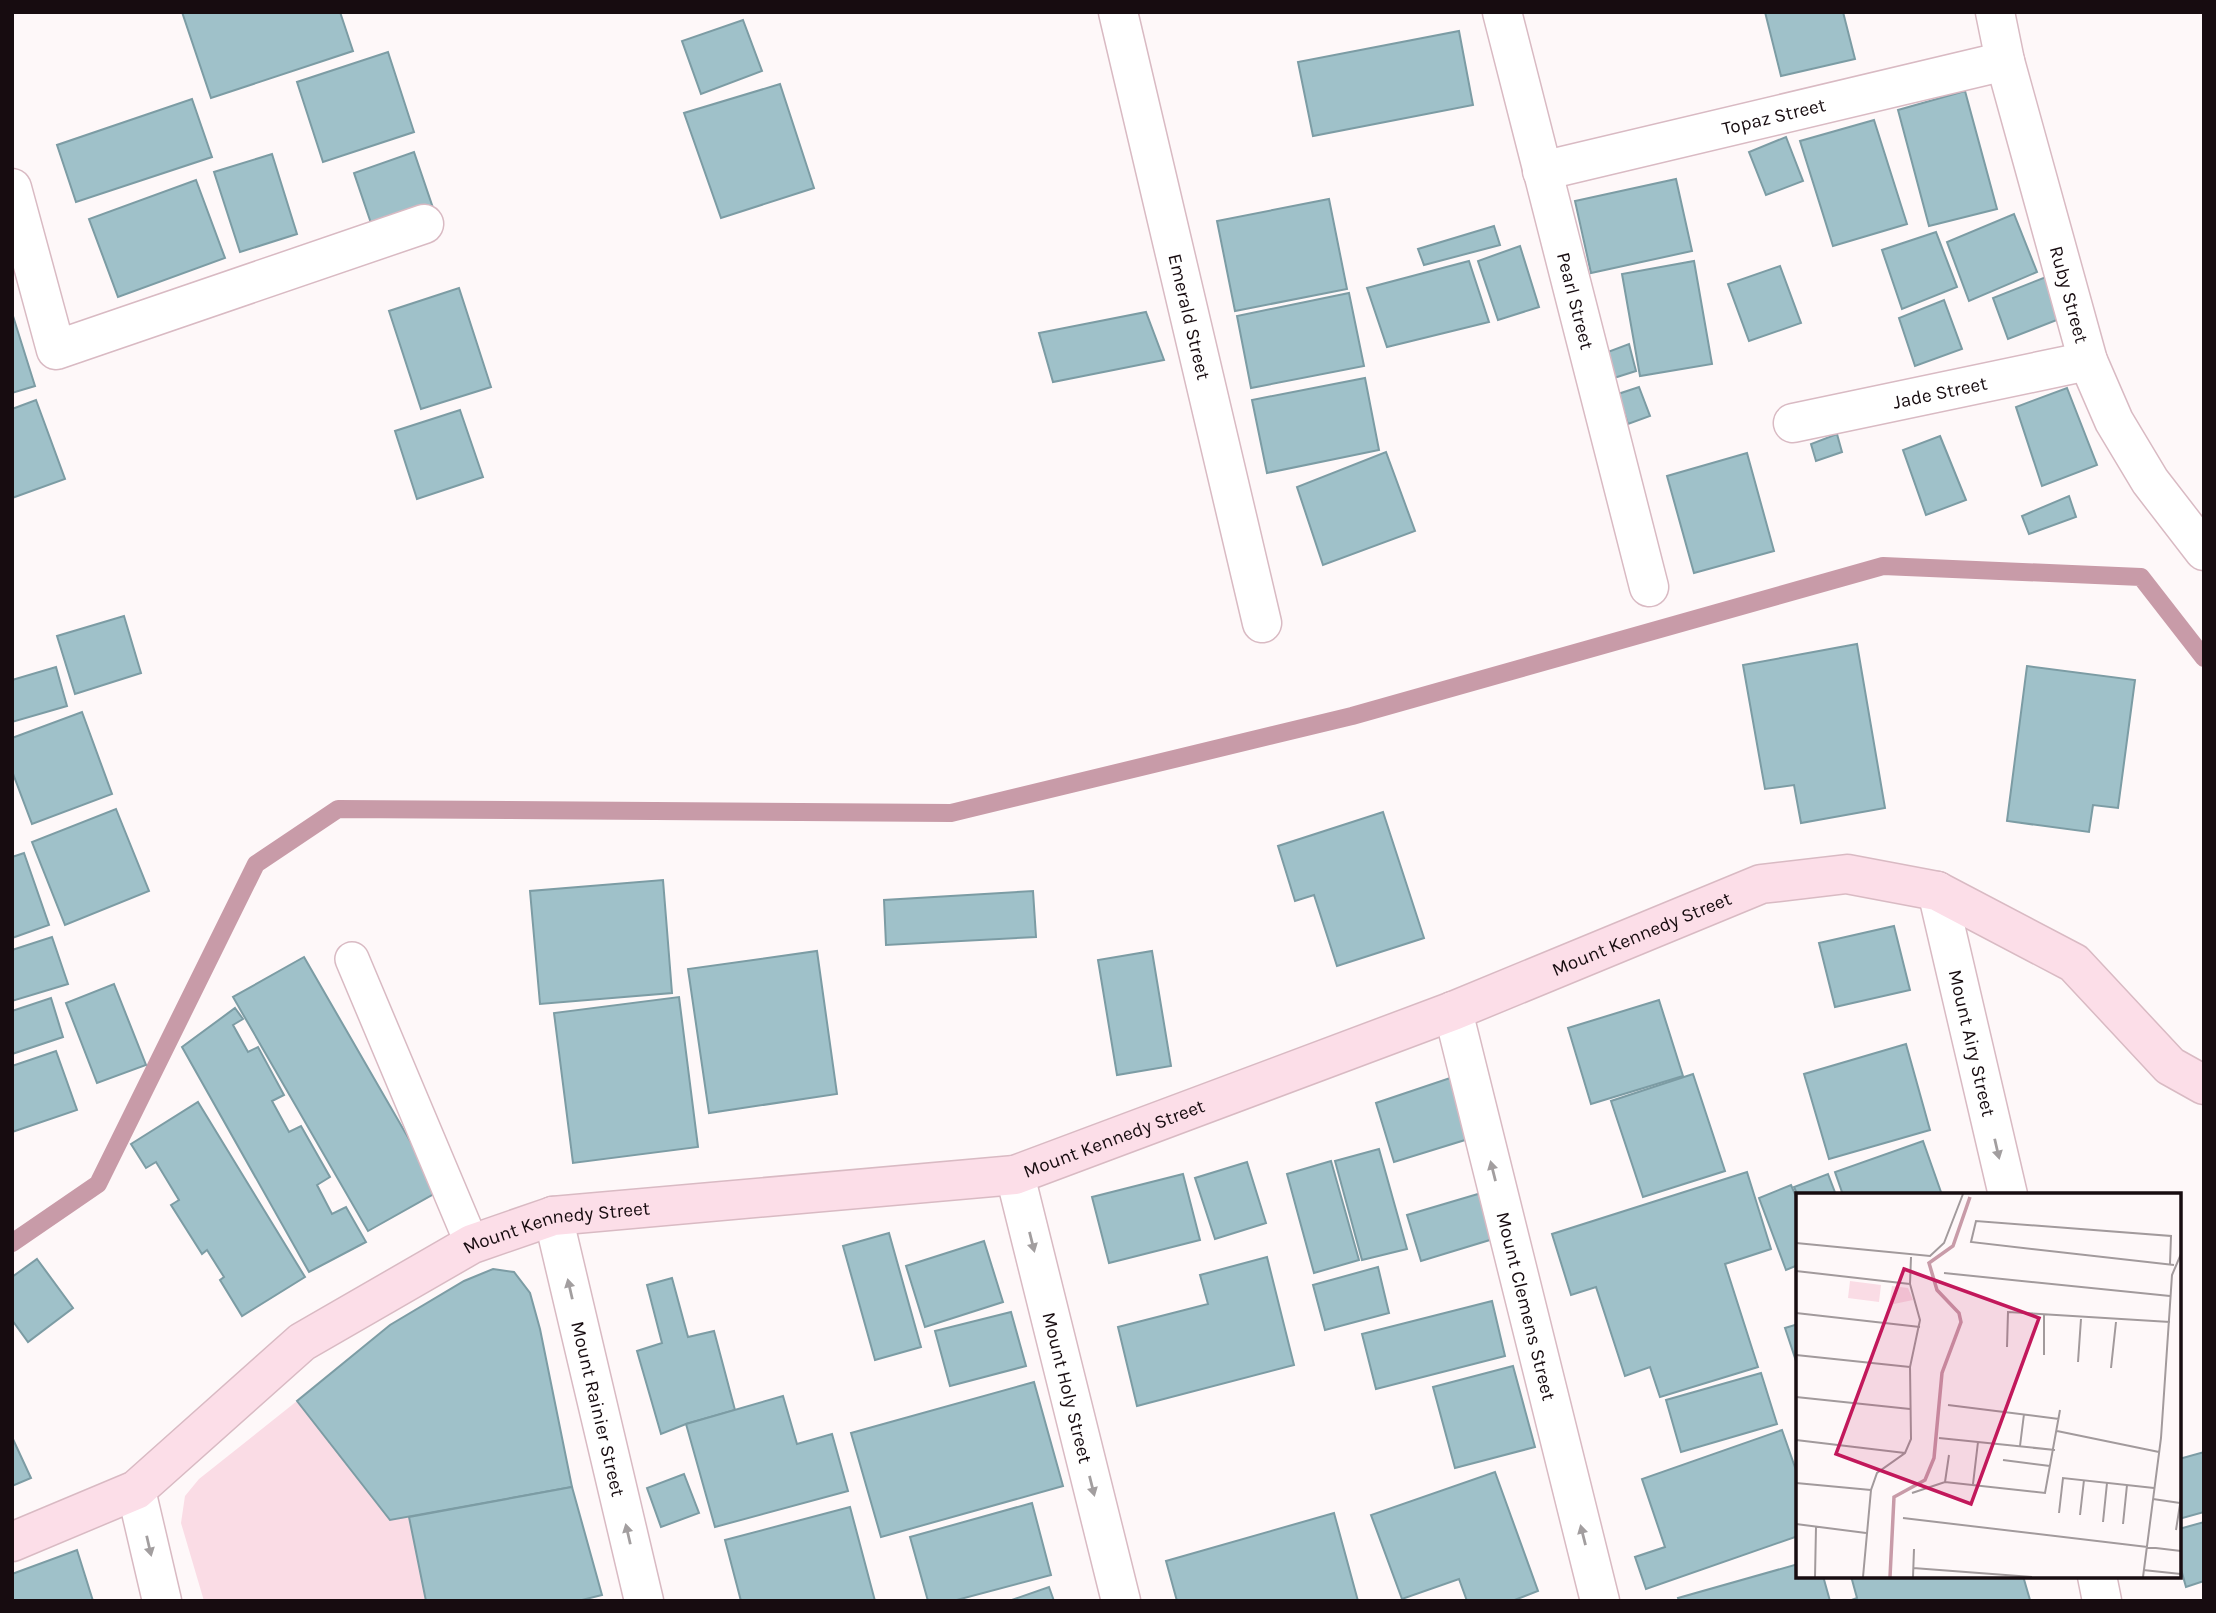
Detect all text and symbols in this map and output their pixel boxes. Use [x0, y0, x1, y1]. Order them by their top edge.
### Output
street label: Topaz Street [1720, 94, 1828, 140]
street label: Ruby Street [2045, 243, 2092, 346]
street label: Pearl Street [1552, 250, 1598, 352]
street label: Emerald Street [1163, 252, 1214, 382]
street label: Jade Street [1891, 372, 1989, 414]
street label: Mount Kennedy Street [1549, 888, 1735, 981]
street label: Mount Airy Street [1944, 968, 1999, 1119]
street label: Mount Kennedy Street [1020, 1095, 1208, 1183]
one-way arrow [1992, 1138, 2003, 1160]
one-way arrow [1487, 1160, 1498, 1182]
inset map [1796, 1193, 2181, 1578]
street label: Mount Kennedy Street [459, 1197, 651, 1259]
street label: Mount Clemens Street [1491, 1210, 1560, 1403]
one-way arrow [1027, 1231, 1038, 1253]
one-way arrow [564, 1278, 575, 1300]
street label: Mount Holy Street [1038, 1310, 1096, 1466]
street label: Mount Rainier Street [566, 1319, 629, 1499]
one-way arrow [1087, 1475, 1098, 1497]
one-way arrow [622, 1523, 633, 1545]
one-way arrow [1577, 1523, 1588, 1545]
one-way arrow [144, 1535, 155, 1557]

